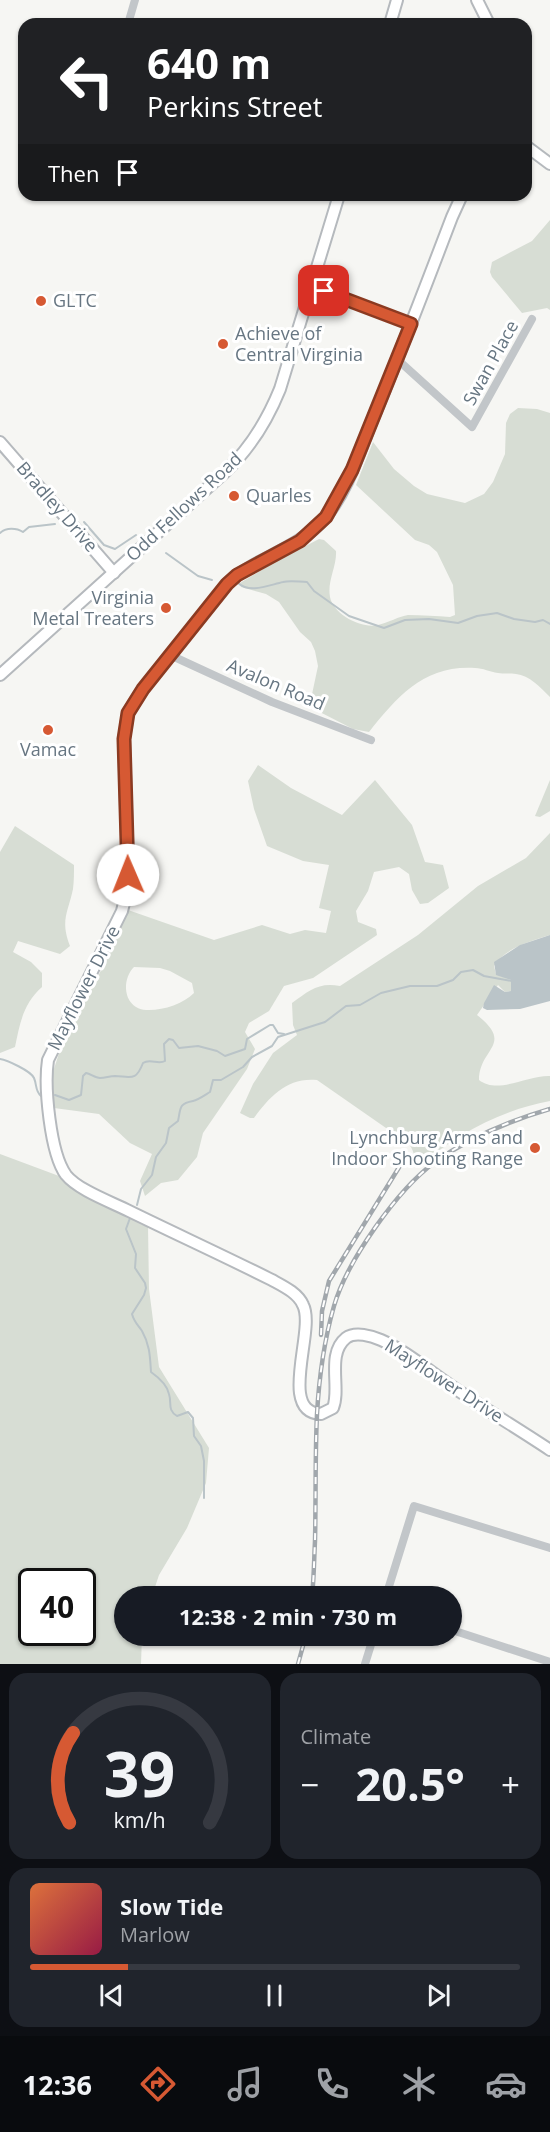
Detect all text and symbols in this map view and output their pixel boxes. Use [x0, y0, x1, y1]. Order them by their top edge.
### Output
text: 640 m [147, 34, 271, 91]
icon: left [48, 42, 126, 120]
text: Perkins Street [147, 88, 322, 125]
icon: arrive [111, 156, 144, 189]
text: Then [48, 158, 99, 188]
pin [298, 265, 349, 316]
icon: arrive [307, 274, 340, 307]
place label: GLTC [53, 288, 97, 312]
marker: GLTC [34, 294, 48, 308]
street label: Swan Place [457, 316, 523, 409]
place label: Achieve of Central Virginia [235, 321, 363, 366]
marker: Achieve of Central Virginia [216, 337, 230, 351]
street label: Odd Fellows Road [120, 446, 246, 566]
street label: Bradley Drive [12, 456, 104, 557]
place label: Quarles [246, 483, 312, 507]
marker: Quarles [227, 489, 241, 503]
place label: Virginia Metal Treaters [32, 585, 154, 630]
marker: Virginia Metal Treaters [159, 601, 173, 615]
street label: Avalon Road [224, 653, 329, 716]
marker: Vamac [41, 723, 55, 737]
place label: Vamac [20, 737, 76, 761]
position arrow [96, 843, 160, 907]
street label: Mayflower Drive [41, 921, 125, 1054]
place label: Lynchburg Arms and Indoor Shooting Range [331, 1125, 523, 1170]
marker: Lynchburg Arms and Indoor Shooting Range [528, 1141, 542, 1155]
street label: Mayflower Drive [381, 1333, 508, 1427]
speed limit sign: 40 [18, 1568, 96, 1646]
text: 12:38 · 2 min · 730 m [179, 1601, 397, 1631]
text: Climate [301, 1723, 371, 1750]
text: 39 [104, 1730, 175, 1815]
text: 20.5° [356, 1753, 465, 1814]
text: − [301, 1762, 319, 1807]
text: + [501, 1762, 520, 1807]
text: km/h [114, 1805, 166, 1834]
text: Slow Tide [120, 1891, 223, 1921]
text: Marlow [120, 1921, 190, 1948]
icon: previous [95, 1979, 128, 2012]
icon: pause [258, 1979, 291, 2012]
icon: next [422, 1979, 455, 2012]
icon: directions [137, 2063, 179, 2105]
icon: music [224, 2063, 266, 2105]
icon: phone [311, 2063, 353, 2105]
icon: climate [398, 2063, 440, 2105]
icon: car [485, 2063, 527, 2105]
text: 12:36 [23, 2066, 92, 2103]

